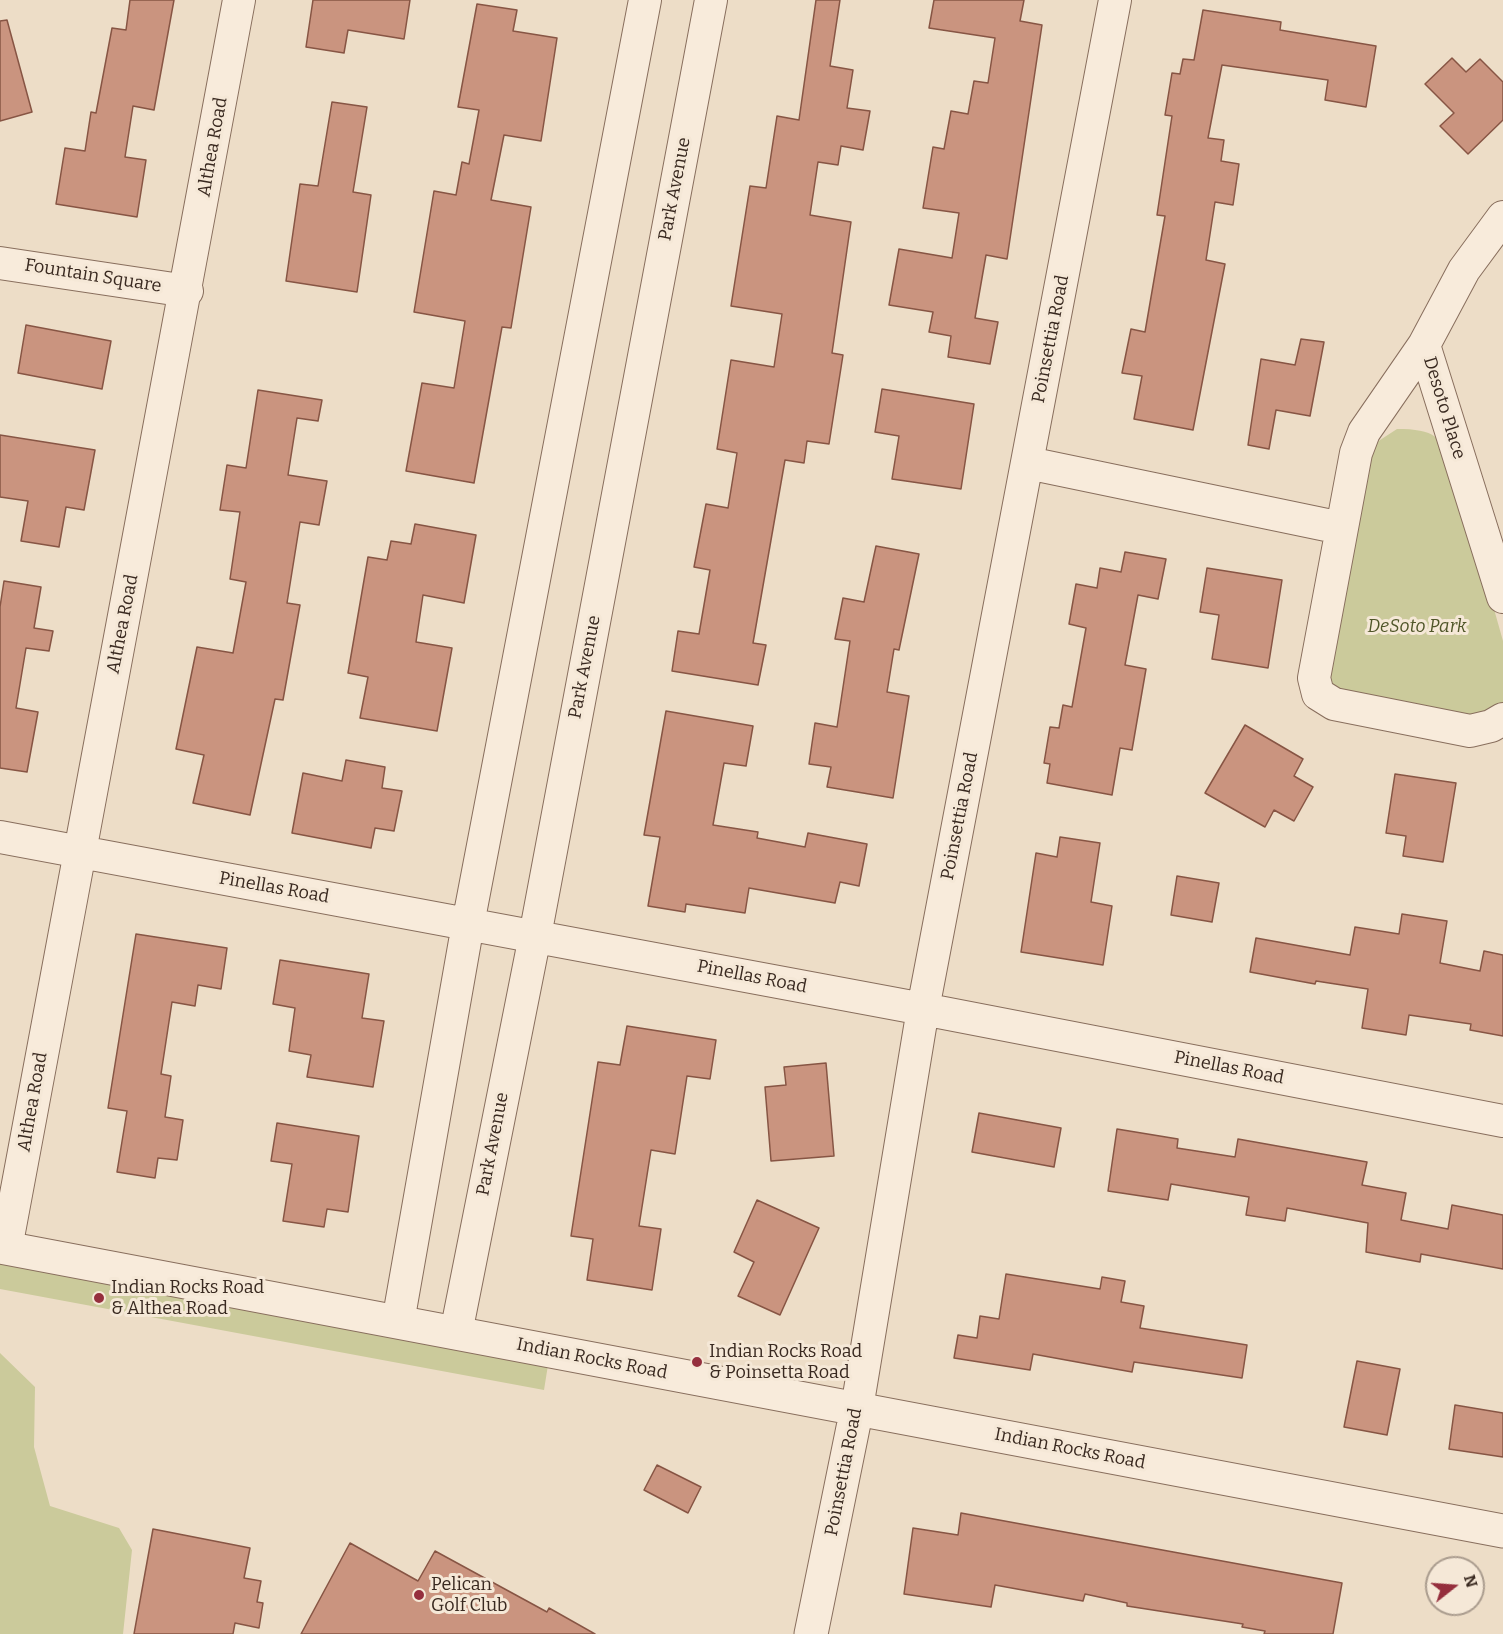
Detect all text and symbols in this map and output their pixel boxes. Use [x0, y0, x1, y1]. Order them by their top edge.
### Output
street label: Althea Road [194, 95, 232, 199]
street label: Park Avenue [654, 135, 696, 243]
street label: Fountain Square [23, 255, 163, 297]
street label: Poinsettia Road [1028, 273, 1074, 405]
street label: Desoto Place [1418, 354, 1470, 462]
street label: Althea Road [103, 572, 143, 676]
street label: Park Avenue [564, 613, 606, 721]
park label: DeSoto Park [1367, 616, 1467, 638]
street label: Poinsettia Road [937, 750, 983, 882]
street label: Pinellas Road [217, 868, 331, 908]
street label: Pinellas Road [695, 956, 809, 998]
street label: Pinellas Road [1172, 1047, 1286, 1089]
street label: Althea Road [14, 1050, 52, 1154]
street label: Park Avenue [472, 1090, 514, 1198]
place label: Indian Rocks Road & Althea Road [111, 1277, 264, 1320]
marker: Indian Rocks Road & Althea Road [92, 1291, 106, 1305]
street label: Indian Rocks Road [515, 1334, 669, 1384]
place label: Indian Rocks Road & Poinsetta Road [709, 1341, 862, 1384]
marker: Indian Rocks Road & Poinsetta Road [690, 1355, 704, 1369]
street label: Poinsettia Road [821, 1406, 867, 1538]
street label: Indian Rocks Road [993, 1424, 1147, 1474]
north arrow [1425, 1556, 1485, 1616]
text: N [1460, 1572, 1482, 1590]
place label: Pelican Golf Club [431, 1574, 507, 1616]
marker: Pelican Golf Club [412, 1588, 426, 1602]

